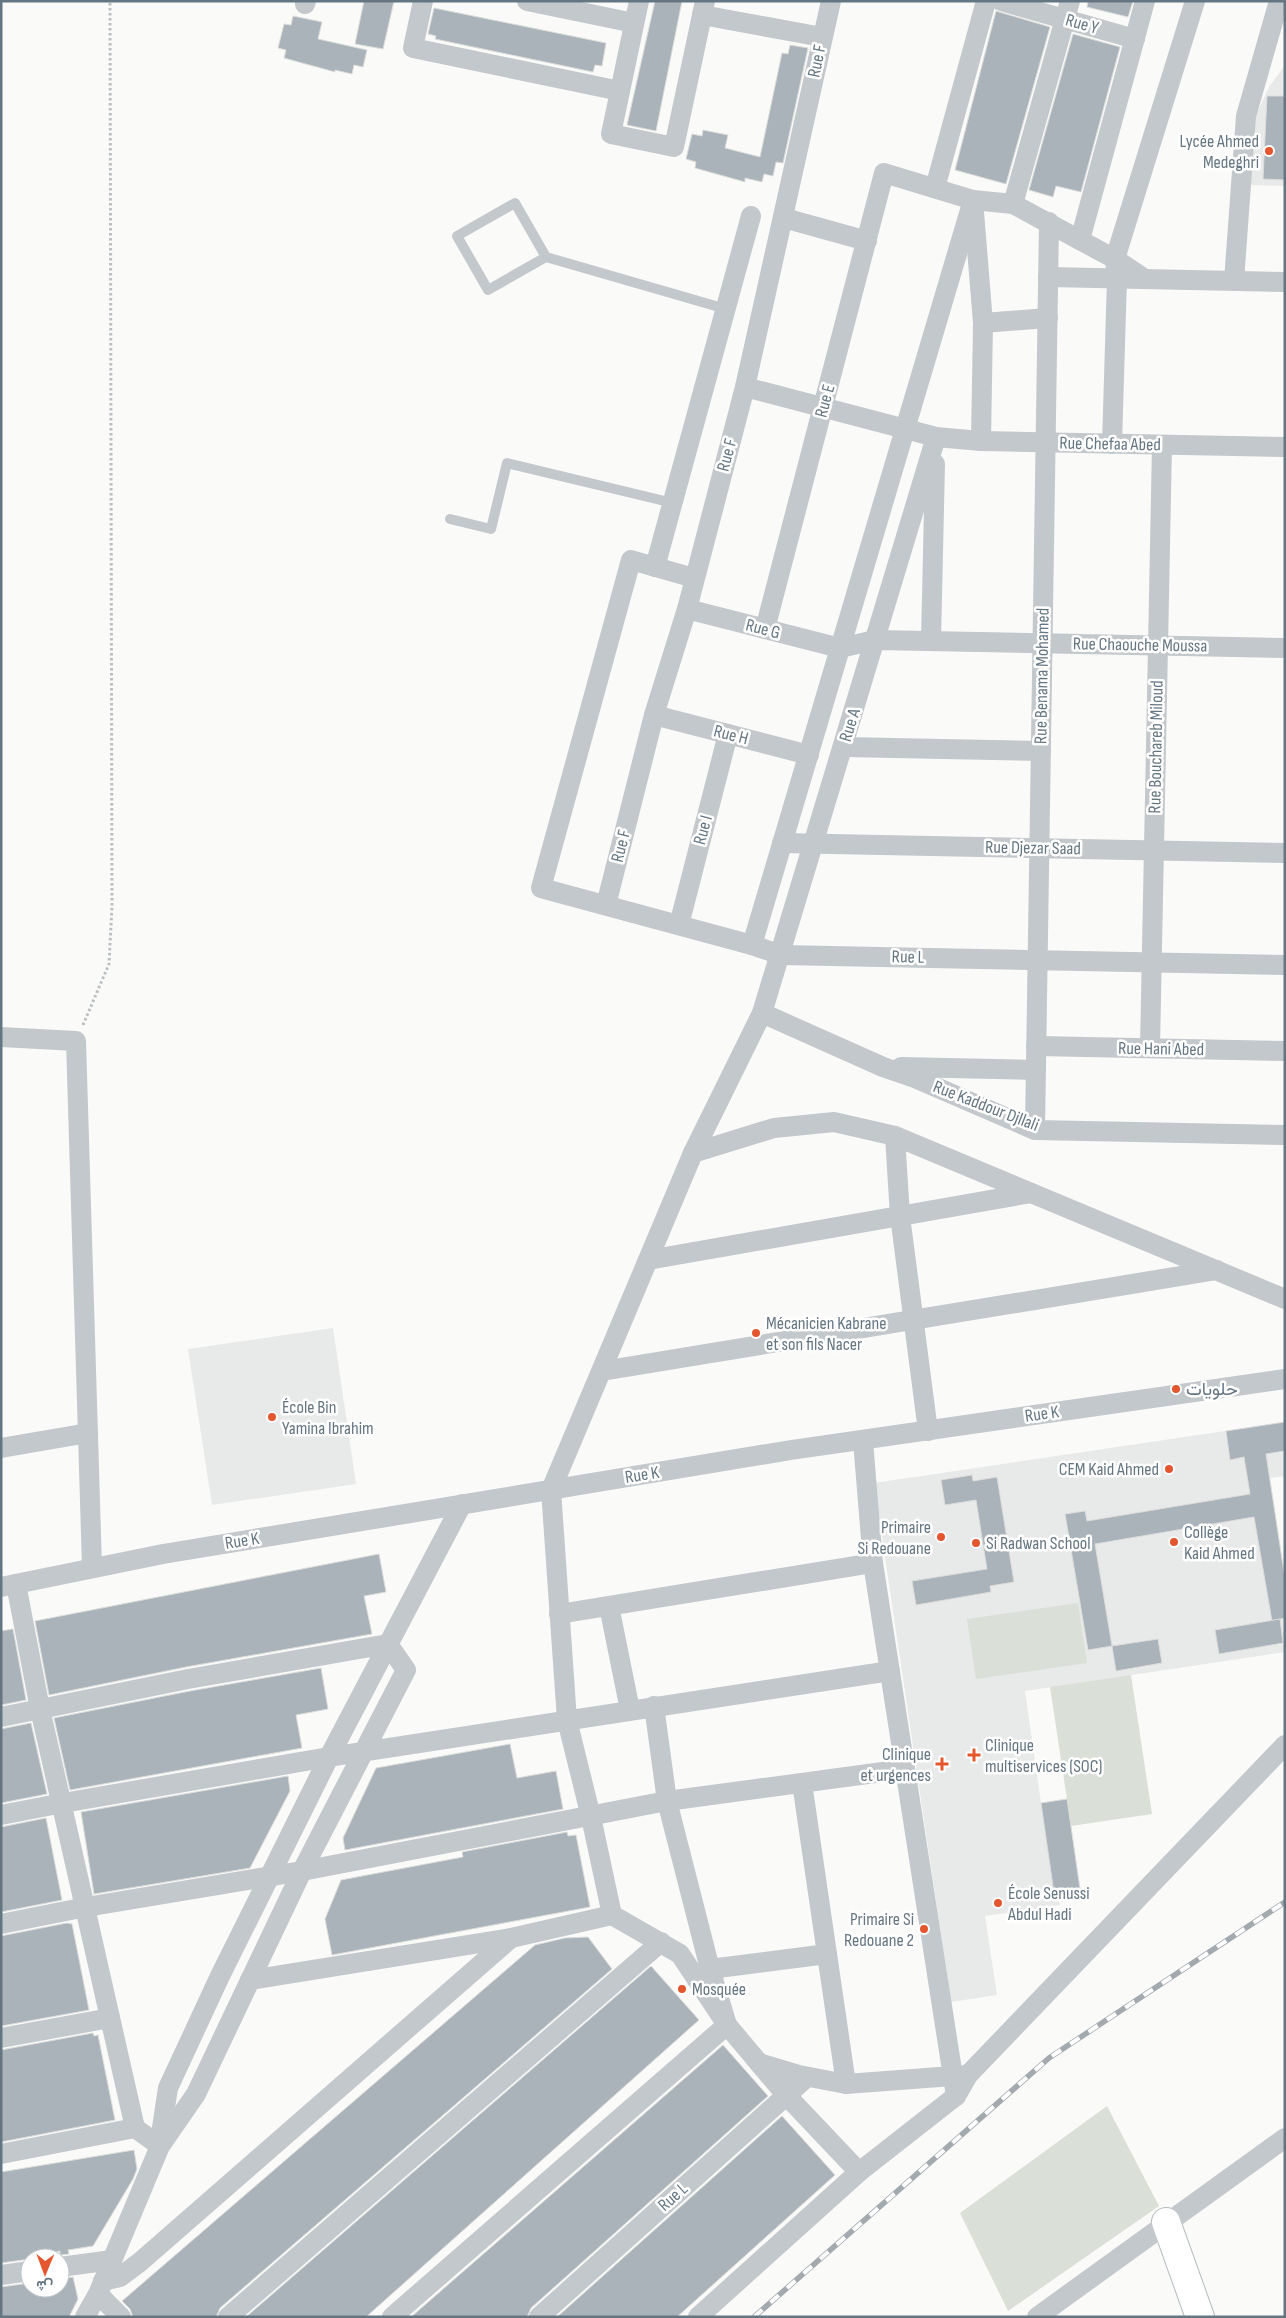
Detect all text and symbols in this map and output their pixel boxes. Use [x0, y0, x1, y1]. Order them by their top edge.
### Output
street label: Rue Y [1063, 9, 1101, 39]
street label: Rue F [803, 43, 831, 79]
place label: Lycée Ahmed Medeghri [1180, 131, 1259, 173]
marker: Lycée Ahmed Medeghri [1263, 145, 1275, 157]
street label: Rue E [811, 382, 839, 420]
street label: Rue Chefaa Abed [1059, 433, 1161, 455]
street label: Rue F [713, 436, 741, 474]
street label: Rue Benama Mohamed [1030, 608, 1054, 744]
street label: Rue G [743, 615, 783, 643]
street label: Rue Chaouche Moussa [1073, 633, 1208, 657]
street label: Rue Bouchareb Miloud [1144, 680, 1168, 814]
street label: Rue A [835, 706, 865, 744]
street label: Rue H [711, 721, 751, 749]
street label: Rue I [689, 813, 717, 847]
street label: Rue F [607, 827, 635, 865]
street label: Rue Djezar Saad [985, 837, 1081, 859]
street label: Rue L [892, 946, 925, 968]
street label: Rue Hani Abed [1118, 1038, 1204, 1060]
street label: Rue Kaddour Djllali [930, 1076, 1042, 1136]
place label: Mécanicien Kabrane et son fils Nacer [766, 1313, 886, 1355]
marker: Mécanicien Kabrane et son fils Nacer [750, 1327, 762, 1339]
place label: حلويات [1186, 1379, 1238, 1400]
marker: حلويات [1170, 1383, 1182, 1395]
place label: École Bin Yamina Ibrahim [282, 1397, 374, 1439]
street label: Rue K [1024, 1401, 1061, 1427]
marker: École Bin Yamina Ibrahim [266, 1411, 278, 1423]
place label: CEM Kaid Ahmed [1059, 1459, 1159, 1480]
street label: Rue K [623, 1462, 661, 1488]
marker: CEM Kaid Ahmed [1163, 1463, 1175, 1475]
place label: Primaire Si Redouane [857, 1517, 931, 1559]
place label: Collège Kaid Ahmed [1184, 1522, 1255, 1564]
street label: Rue K [223, 1528, 261, 1554]
marker: Primaire Si Redouane [935, 1531, 947, 1543]
place label: Si Radwan School [986, 1533, 1091, 1554]
marker: Collège Kaid Ahmed [1168, 1536, 1180, 1548]
marker: Si Radwan School [970, 1537, 982, 1549]
place label: Clinique multiservices (SOC) [985, 1735, 1102, 1777]
place label: Clinique et urgences [860, 1744, 931, 1786]
marker: Clinique multiservices (SOC) [967, 1748, 981, 1762]
marker: Clinique et urgences [935, 1757, 949, 1771]
place label: École Senussi Abdul Hadi [1007, 1883, 1090, 1925]
marker: École Senussi Abdul Hadi [992, 1897, 1004, 1909]
place label: Primaire Si Redouane 2 [844, 1909, 914, 1951]
marker: Primaire Si Redouane 2 [918, 1923, 930, 1935]
place label: Mosquée [692, 1979, 746, 2000]
marker: Mosquée [676, 1983, 688, 1995]
street label: Rue L [654, 2178, 692, 2216]
north arrow [20, 2248, 70, 2298]
text: ش [36, 2277, 53, 2294]

